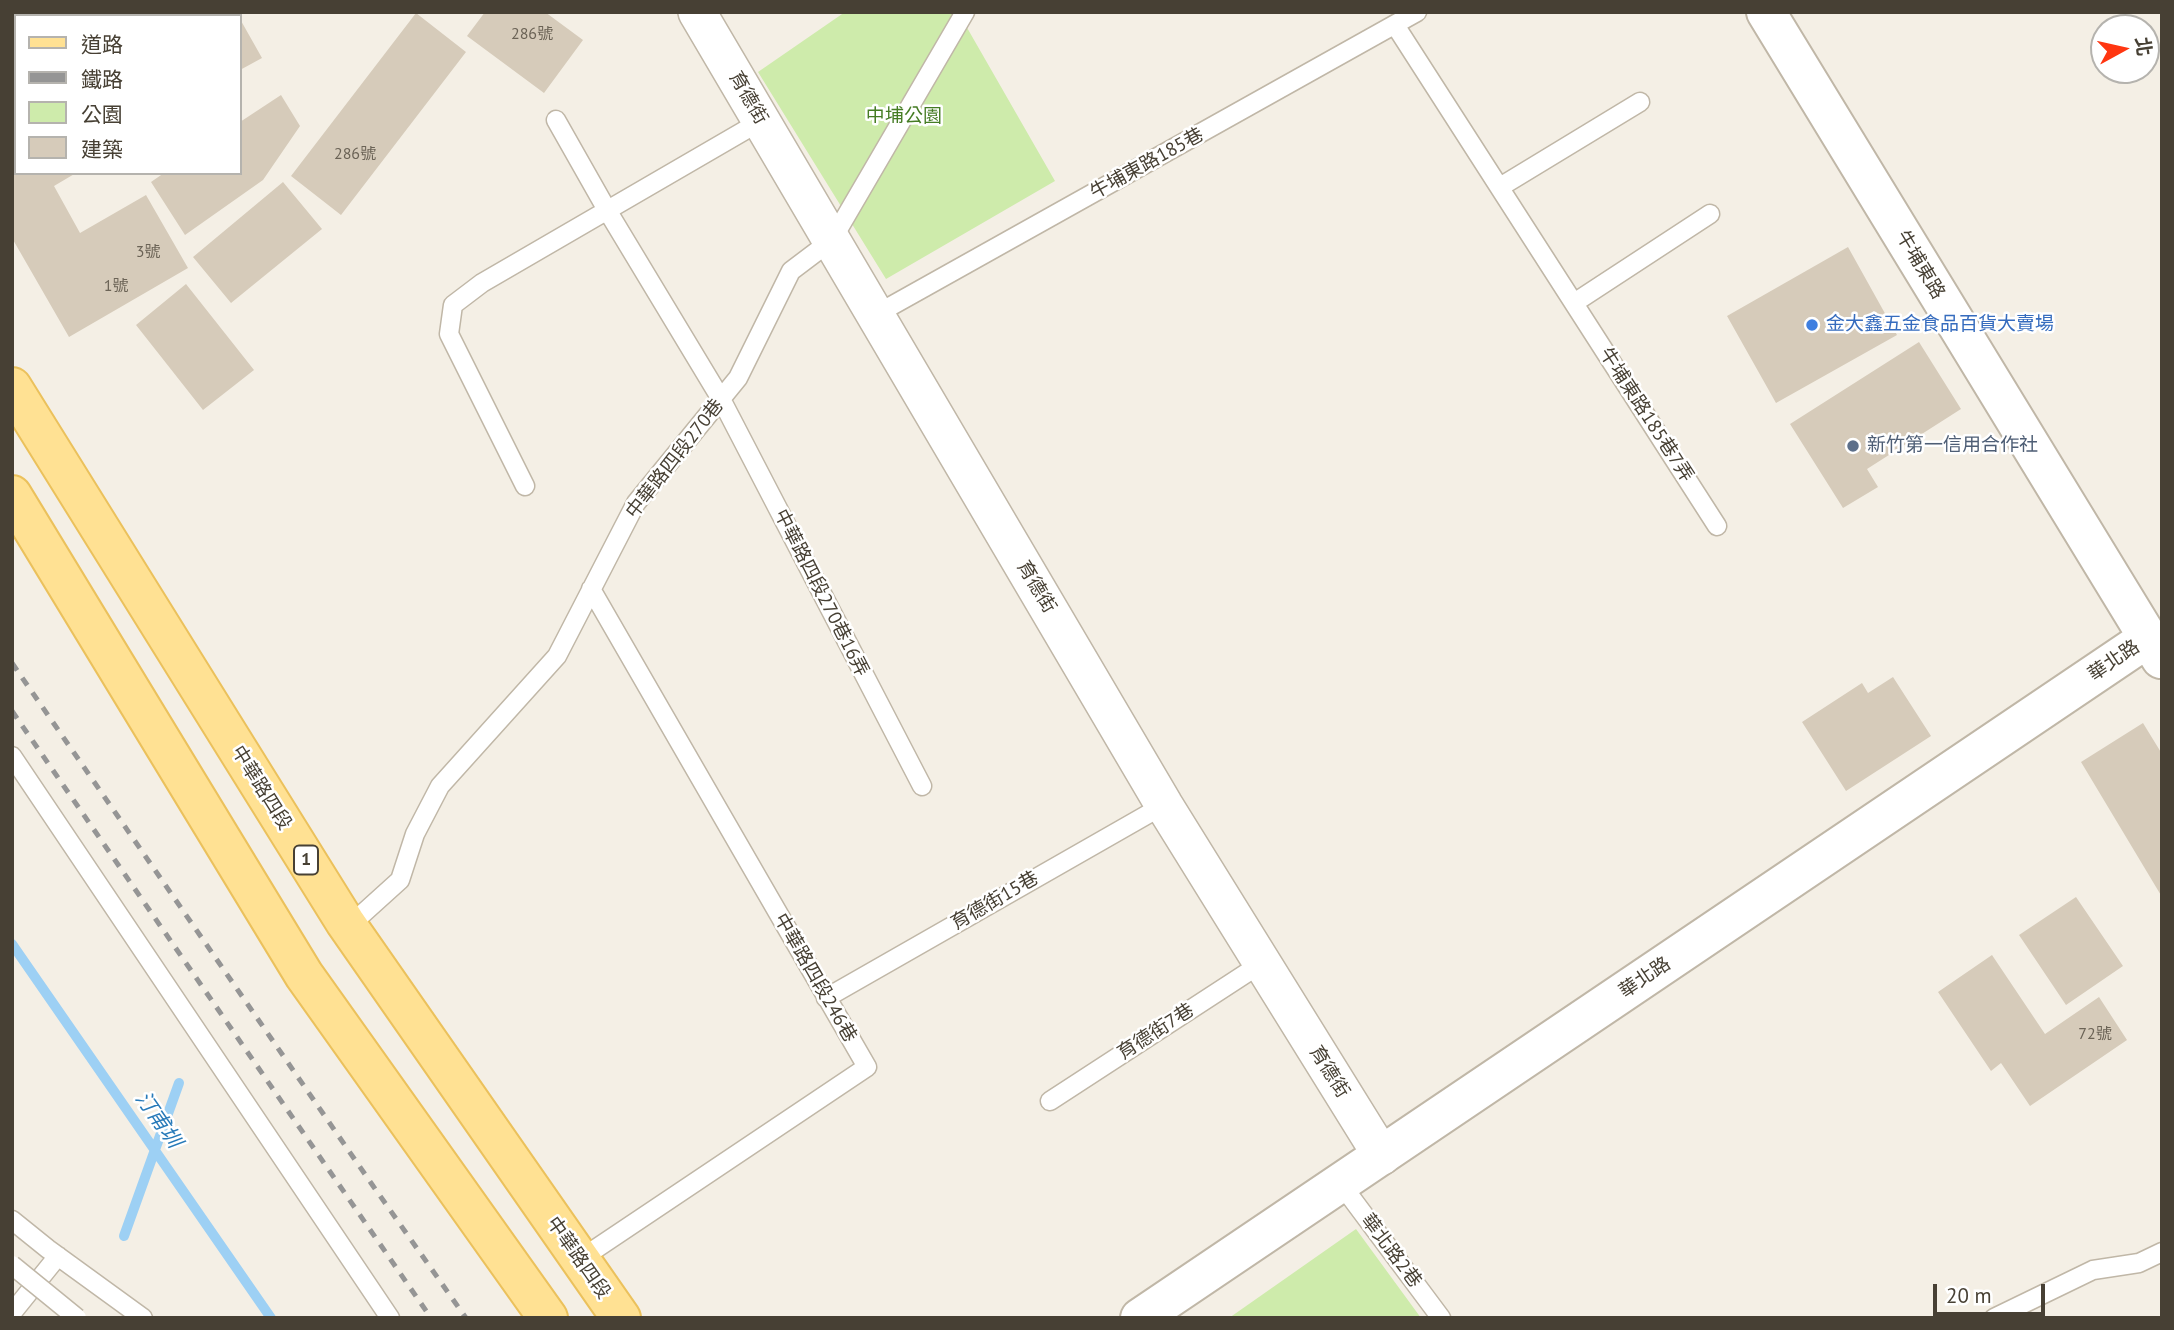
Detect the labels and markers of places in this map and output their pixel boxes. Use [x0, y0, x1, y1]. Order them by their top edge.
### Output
place label: 金大鑫五金食品百貨大賣場 [1826, 314, 2054, 336]
marker: 金大鑫五金食品百貨大賣場 [1804, 317, 1820, 333]
place label: 新竹第一信用合作社 [1867, 435, 2038, 457]
marker: 新竹第一信用合作社 [1845, 438, 1861, 454]

